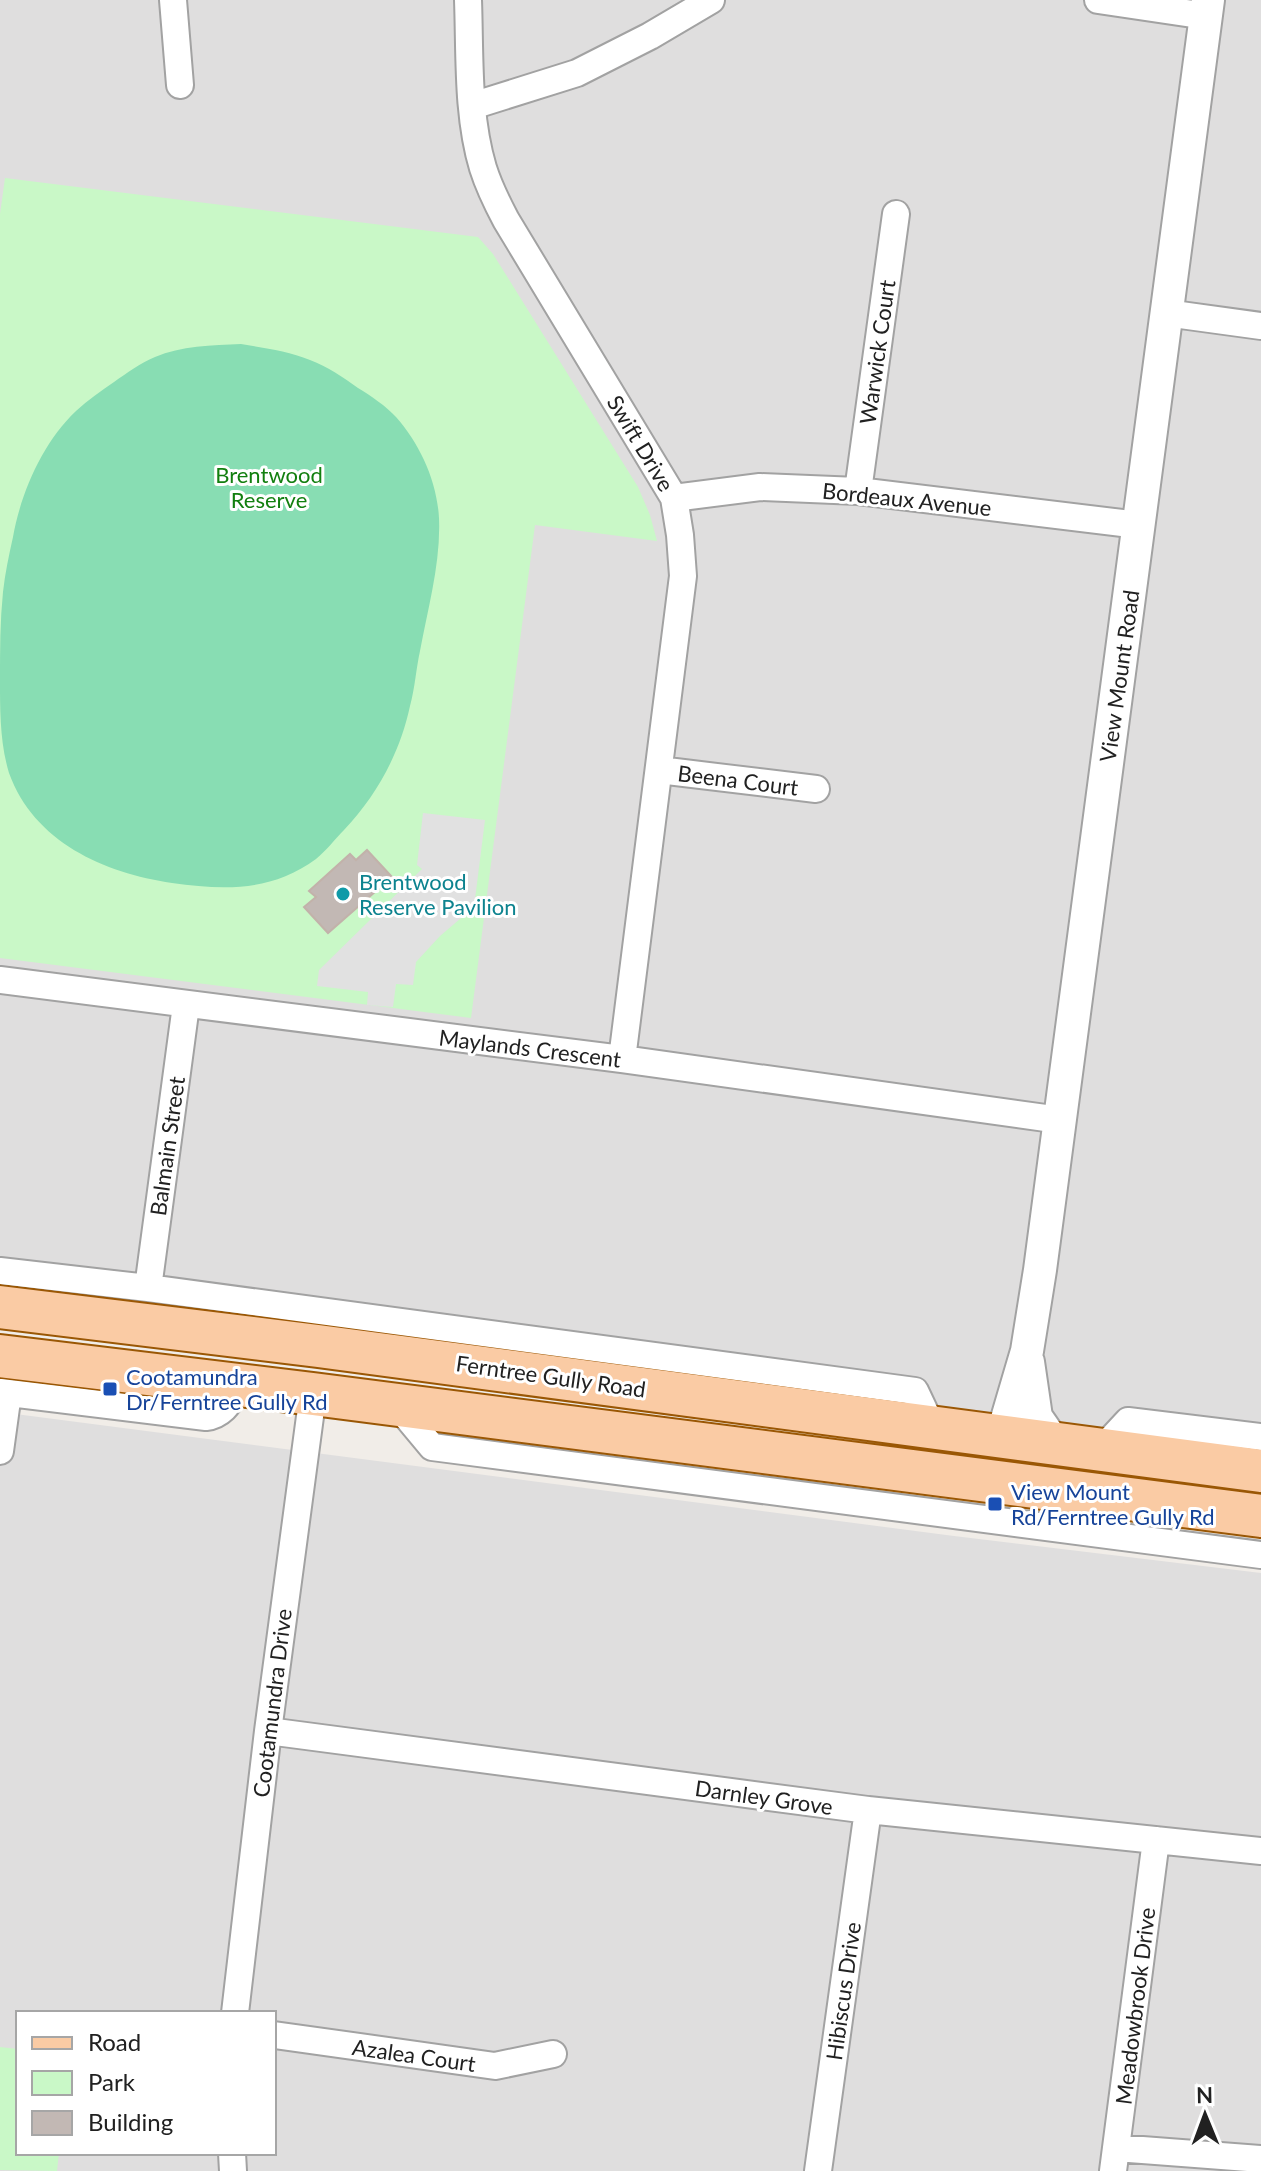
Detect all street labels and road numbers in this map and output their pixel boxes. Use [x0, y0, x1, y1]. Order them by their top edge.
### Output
street label: Warwick Court [854, 278, 901, 426]
street label: Swift Drive [602, 390, 680, 496]
street label: Bordeaux Avenue [821, 477, 993, 521]
street label: View Mount Road [1094, 588, 1144, 764]
street label: Beena Court [676, 759, 800, 801]
street label: Maylands Crescent [437, 1023, 623, 1073]
street label: Balmain Street [144, 1075, 190, 1217]
street label: Ferntree Gully Road [454, 1349, 648, 1403]
street label: Cootamundra Drive [247, 1607, 297, 1799]
street label: Darnley Grove [693, 1774, 835, 1820]
street label: Meadowbrook Drive [1109, 1906, 1161, 2106]
street label: Hibiscus Drive [820, 1920, 866, 2062]
street label: Azalea Court [351, 2033, 478, 2077]

